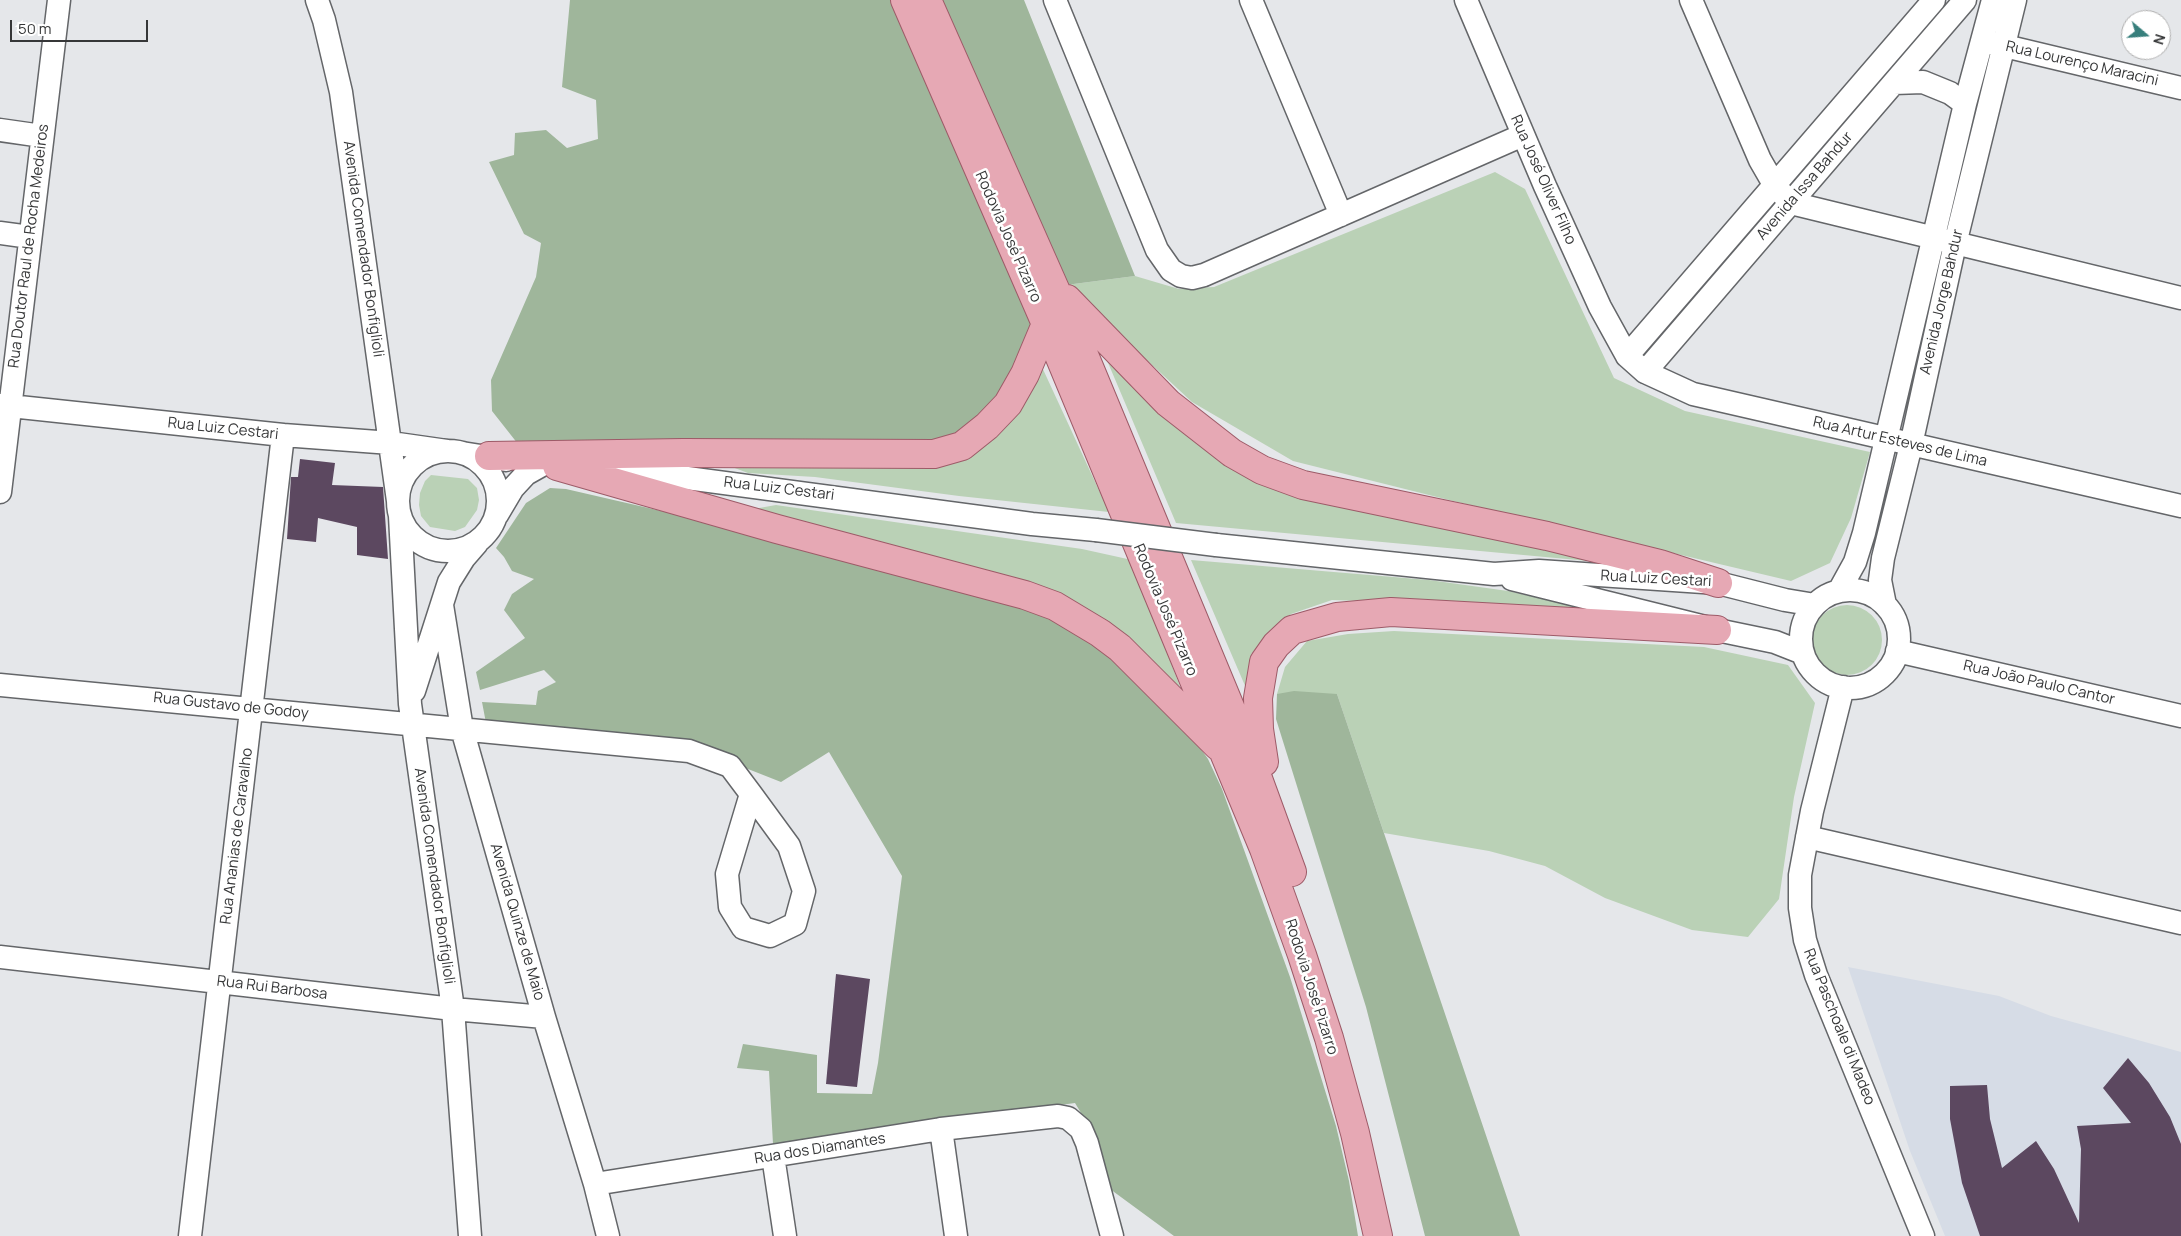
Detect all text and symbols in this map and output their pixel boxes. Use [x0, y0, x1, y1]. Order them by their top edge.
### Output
scale bar [12, 10, 150, 42]
north arrow [2121, 10, 2171, 60]
text: 50 m [18, 18, 52, 39]
text: N [2149, 32, 2170, 47]
street label: Rua Lourenço Maracini [2004, 38, 2160, 90]
street label: Rua José Oliver Filho [1506, 112, 1580, 248]
street label: Rua Doutor Raul de Rocha Medeiros [5, 123, 53, 369]
street label: Avenida Issa Bahdur [1753, 128, 1857, 244]
street label: Avenida Comendador Bonfiglioli [339, 140, 387, 358]
street label: Rodovia José Pizarro [971, 169, 1045, 305]
street label: Avenida Jorge Bahdur [1917, 228, 1967, 376]
street label: Rua Artur Esteves de Lima [1811, 413, 1989, 471]
street label: Rua Luiz Cestari [167, 414, 279, 444]
street label: Rua Luiz Cestari [723, 473, 835, 505]
street label: Rodovia José Pizarro [1129, 541, 1201, 679]
street label: Rua Luiz Cestari [1600, 567, 1712, 591]
street label: Rua João Paulo Cantor [1961, 657, 2117, 709]
street label: Rua Gustavo de Godoy [153, 689, 309, 723]
street label: Rua Ananias de Caravalho [217, 747, 257, 925]
street label: Avenida Comendador Bonfiglioli [410, 767, 458, 985]
street label: Avenida Quinze de Maio [486, 841, 548, 1003]
street label: Rodovia José Pizarro [1281, 917, 1341, 1057]
street label: Rua Paschoale di Madeo [1799, 946, 1879, 1108]
street label: Rua Rui Barbosa [216, 972, 328, 1004]
street label: Rua dos Diamantes [753, 1130, 887, 1168]

